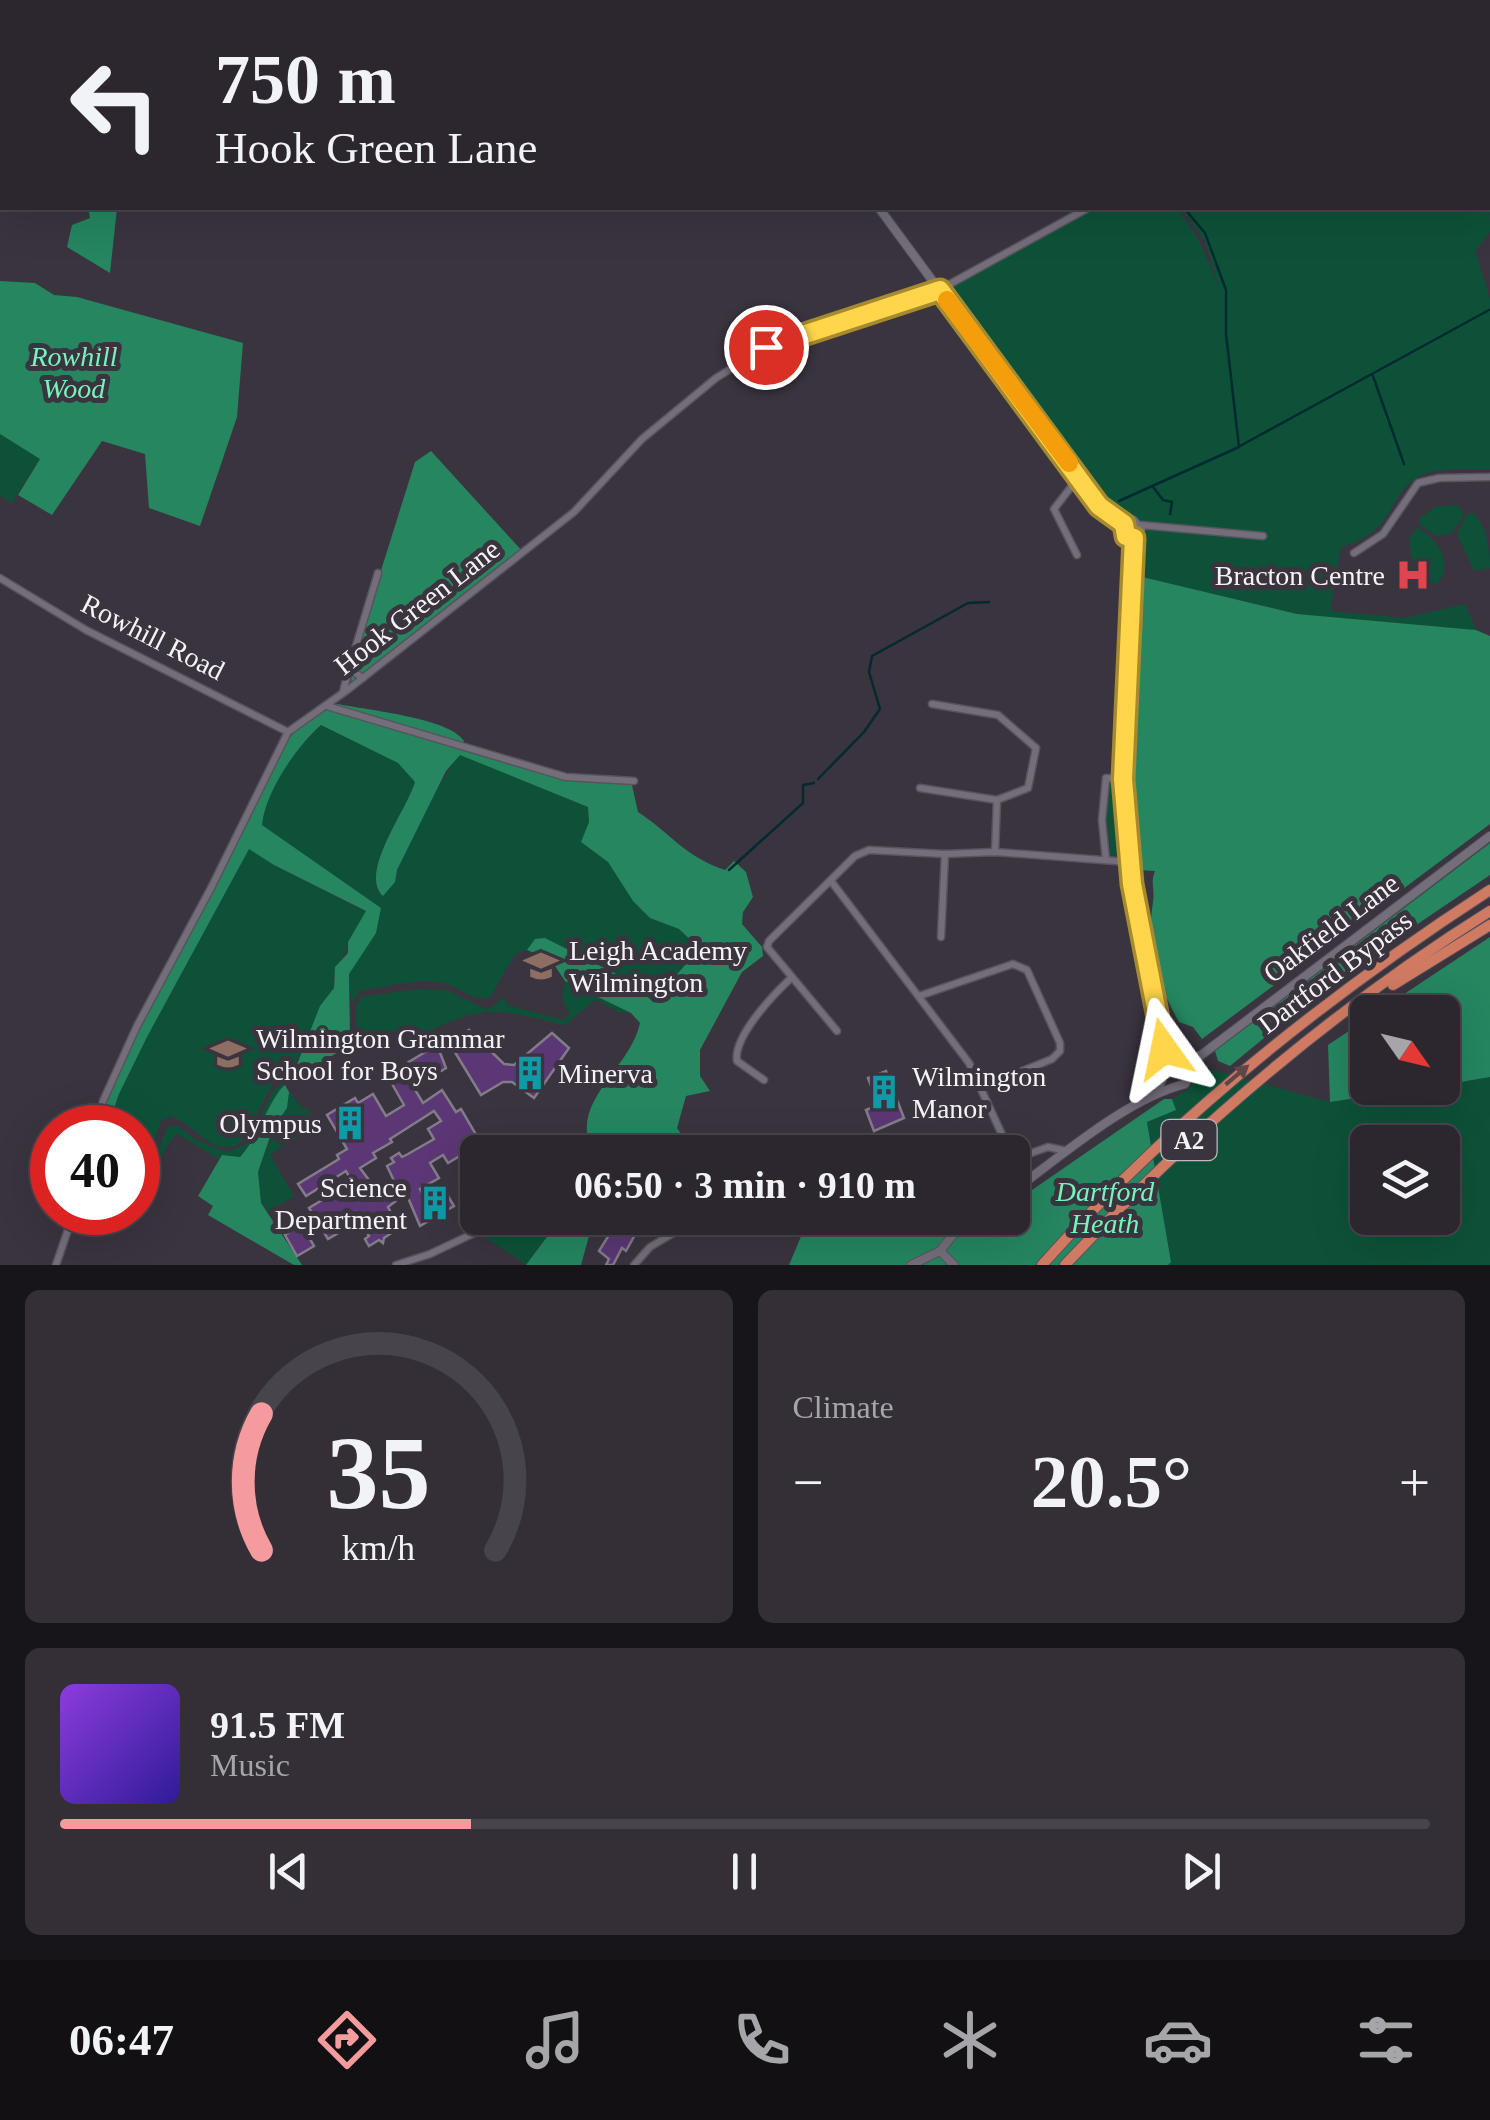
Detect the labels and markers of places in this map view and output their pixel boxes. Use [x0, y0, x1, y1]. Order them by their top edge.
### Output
pin [724, 305, 809, 390]
hospital icon: Bracton Centre [1394, 556, 1432, 594]
place label: Bracton Centre [1215, 560, 1385, 591]
place label: Leigh Academy Wilmington [569, 935, 747, 998]
school or university icon: Leigh Academy Wilmington [522, 947, 560, 985]
place label: Wilmington Grammar School for Boys [256, 1023, 505, 1086]
school or university icon: Wilmington Grammar School for Boys [209, 1035, 247, 1073]
building icon: Minerva [511, 1054, 549, 1092]
place label: Minerva [558, 1058, 653, 1089]
place label: Wilmington Manor [912, 1061, 1046, 1124]
building icon: Wilmington Manor [865, 1073, 903, 1111]
building icon: Olympus [331, 1104, 369, 1142]
place label: Olympus [219, 1108, 322, 1139]
place label: Science Department [275, 1172, 407, 1235]
building icon: Science Department [416, 1184, 454, 1222]

